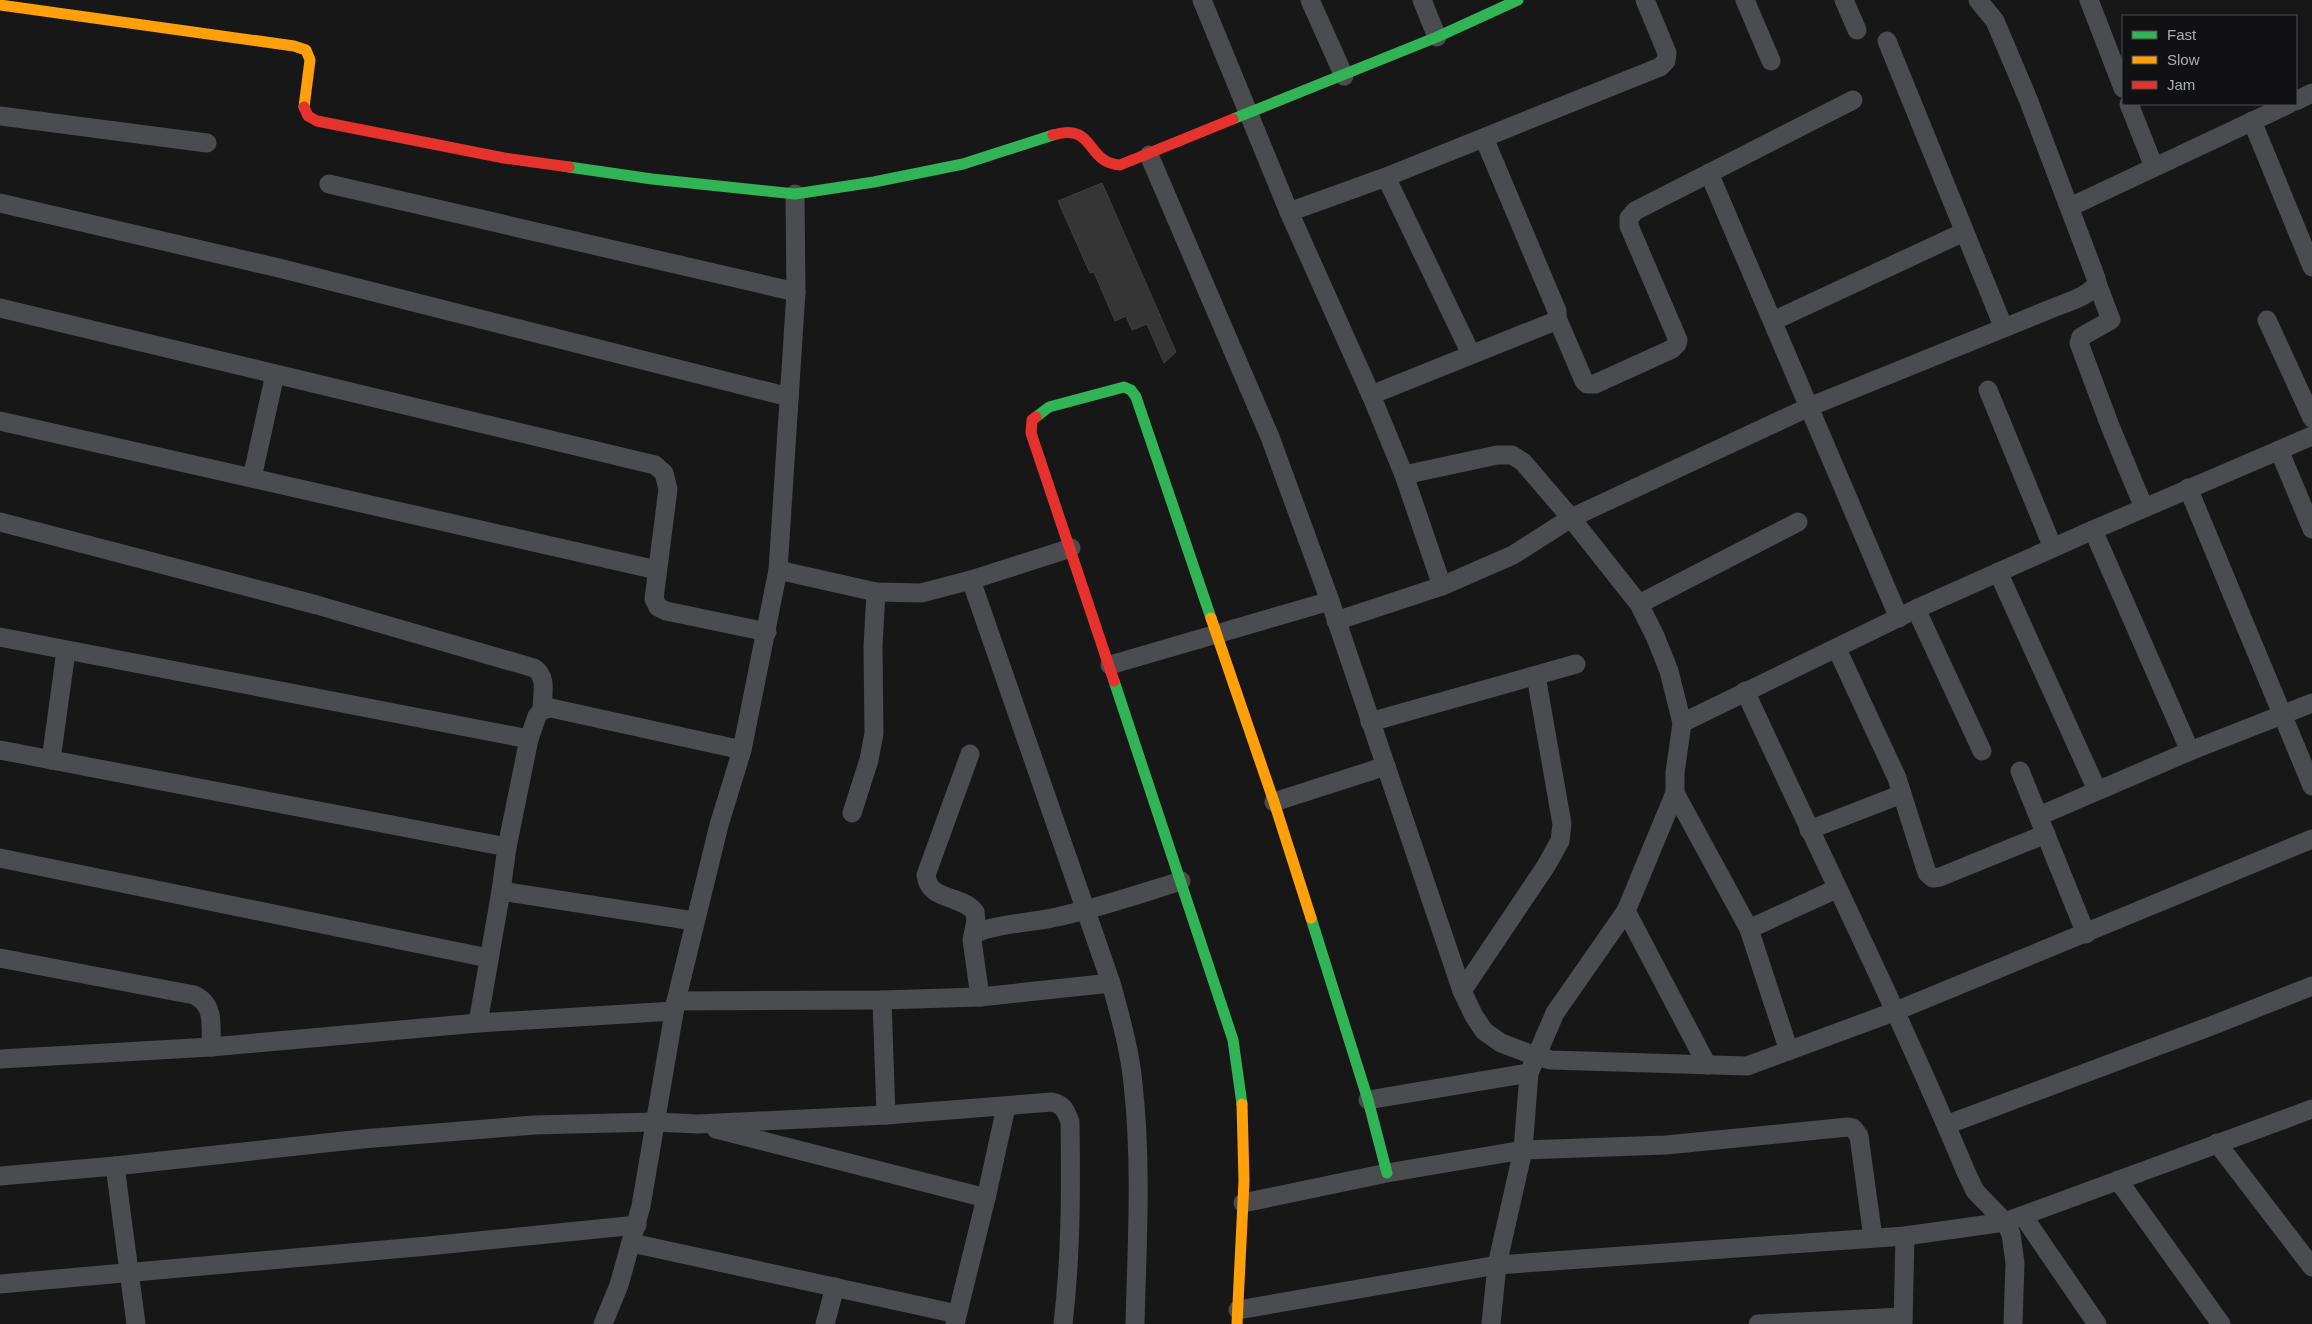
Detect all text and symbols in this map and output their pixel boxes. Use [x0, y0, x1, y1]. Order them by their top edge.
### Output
legend [2122, 15, 2297, 105]
text: Fast [2167, 26, 2197, 43]
text: Slow [2167, 51, 2200, 68]
text: Jam [2167, 76, 2195, 93]

